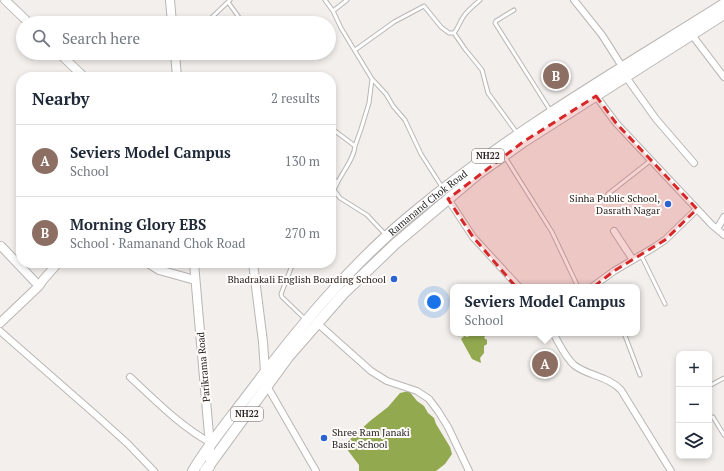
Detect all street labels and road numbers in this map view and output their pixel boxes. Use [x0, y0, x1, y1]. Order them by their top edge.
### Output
road number: NH22 [472, 149, 504, 163]
street label: Ramanand Chok Road [386, 167, 470, 239]
street label: Parikrama Road [194, 331, 213, 403]
road number: NH22 [231, 407, 263, 421]

